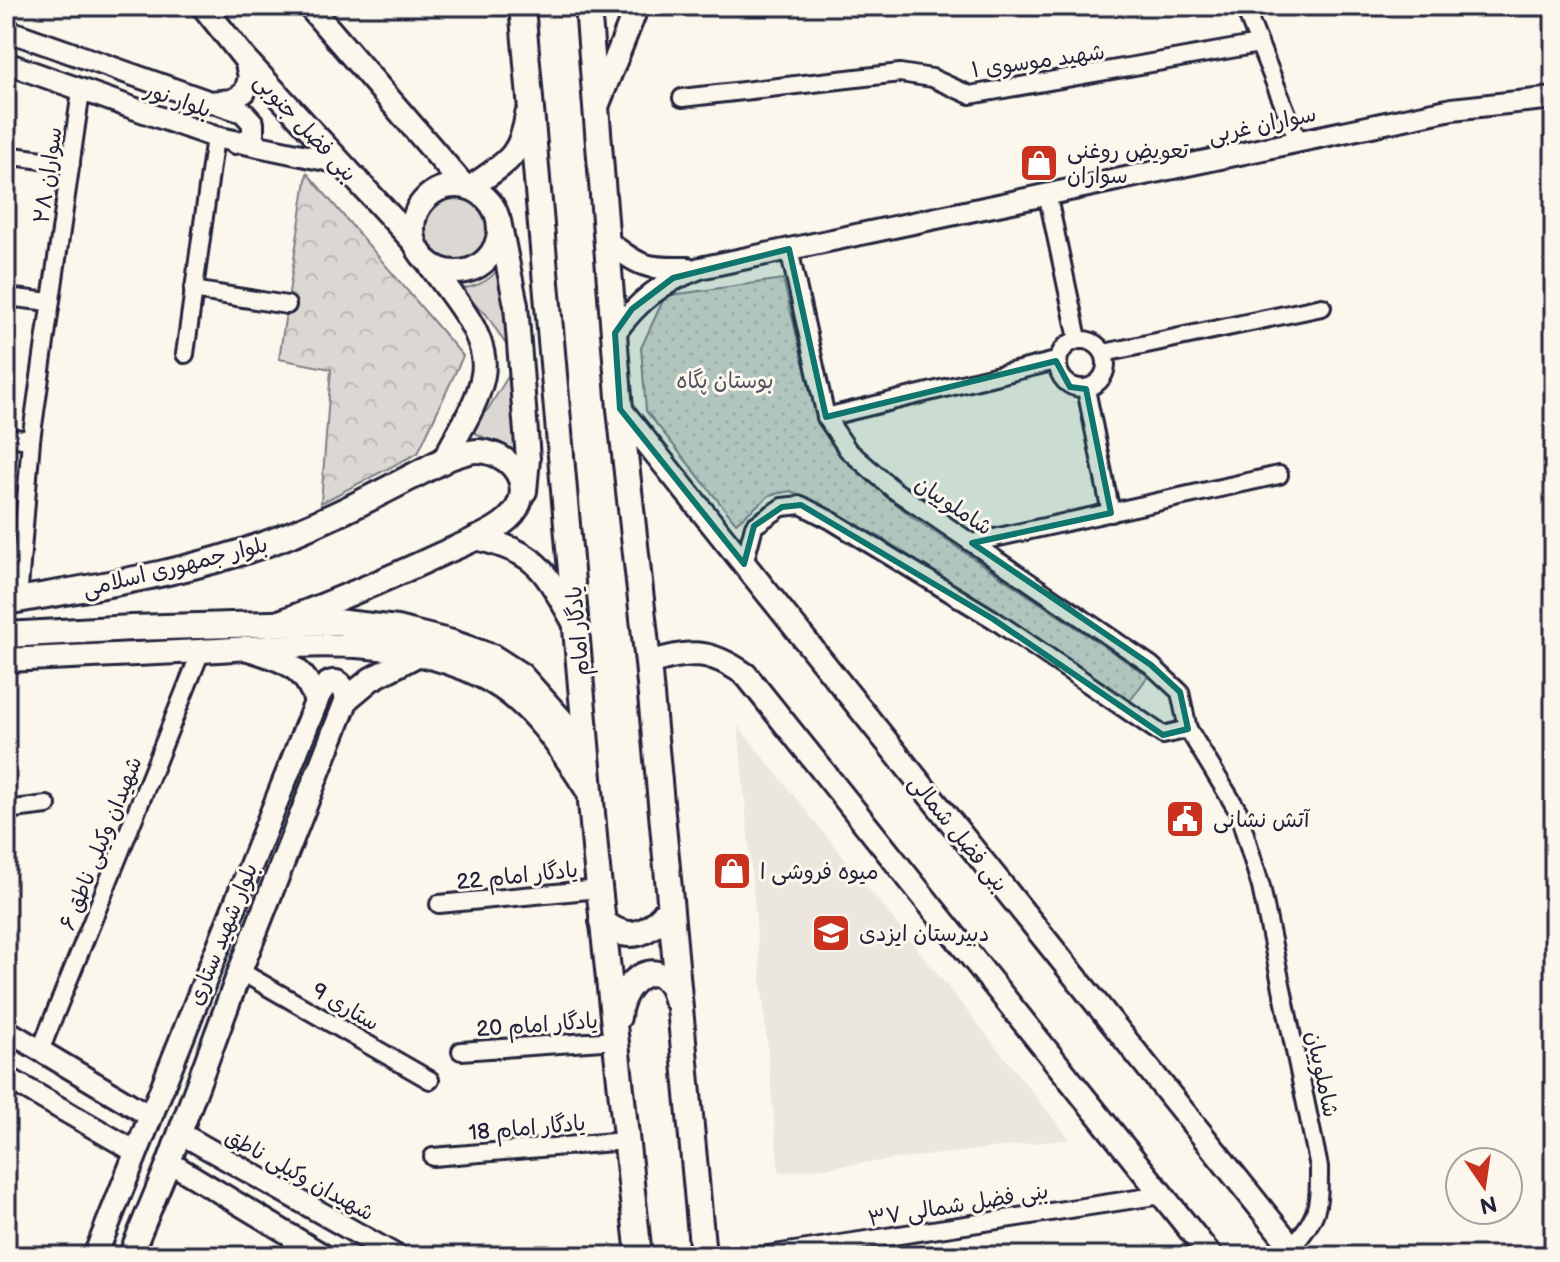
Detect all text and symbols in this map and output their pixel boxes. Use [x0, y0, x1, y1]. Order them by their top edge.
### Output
street label: شهید موسوی ۱ [970, 39, 1107, 84]
street label: بنی فضل جنوبی [248, 68, 362, 188]
street label: بلوار نور [140, 76, 214, 124]
street label: سواران غربی [1206, 101, 1319, 150]
street label: سواران ۲۸ [28, 125, 69, 225]
place label: تعویض روغنی سواران [1067, 138, 1189, 190]
shop icon: تعویض روغنی سواران [1018, 142, 1060, 184]
park label: بوستان پگاه [676, 368, 774, 395]
street label: شاملوییان [909, 471, 997, 542]
street label: بلوار جمهوری اسلامی [80, 531, 271, 604]
street label: یادگار امام [561, 585, 598, 677]
street label: شهیدان وکیلی ناطق ۶ [54, 753, 149, 934]
street label: بنی فضل شمالی [902, 770, 1013, 898]
public building icon: آتش نشانی [1164, 798, 1206, 840]
place label: آتش نشانی [1213, 807, 1311, 834]
shop icon: میوه فروشی ا [711, 850, 753, 892]
street label: یادگار امام 22 [455, 857, 579, 898]
street label: بلوار شهید ستاری [183, 859, 264, 1010]
place label: میوه فروشی ا [760, 859, 879, 886]
school or university icon: دبیرستان ایزدی [810, 912, 852, 954]
place label: دبیرستان ایزدی [859, 921, 989, 948]
street label: ستاری 9 [307, 977, 384, 1037]
street label: یادگار امام 20 [475, 1008, 599, 1045]
street label: شاملوییان [1299, 1029, 1344, 1120]
street label: یادگار امام 18 [467, 1110, 587, 1149]
street label: شهیدان وکیلی ناطق [220, 1123, 378, 1227]
north arrow [1444, 1146, 1524, 1226]
street label: بنی فضل شمالی ۳۷ [866, 1178, 1050, 1233]
text: N [1477, 1189, 1499, 1219]

